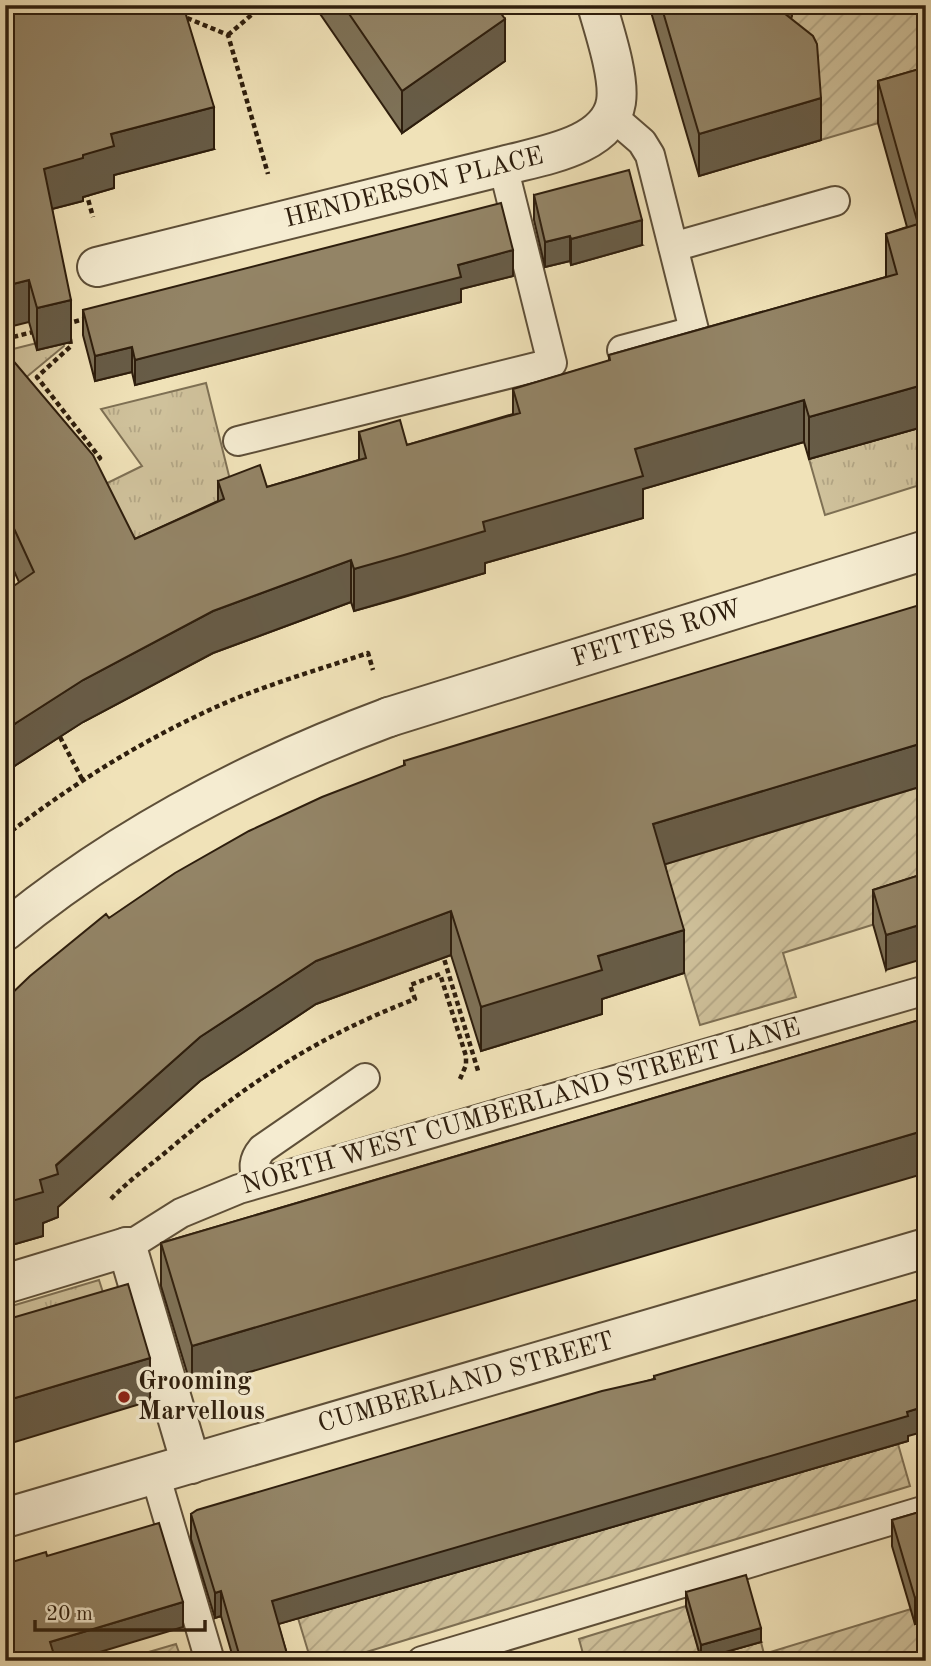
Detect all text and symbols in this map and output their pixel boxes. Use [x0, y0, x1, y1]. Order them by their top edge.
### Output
street label: HENDERSON PLACE [282, 143, 546, 233]
street label: FETTES ROW [569, 596, 745, 672]
street label: NORTH WEST CUMBERLAND STREET LANE [239, 1015, 803, 1199]
street label: CUMBERLAND STREET [315, 1328, 617, 1438]
place label: Grooming Marvellous [138, 1369, 265, 1425]
marker: Grooming Marvellous [116, 1389, 132, 1405]
scale bar [35, 1589, 205, 1633]
text: 20 m [46, 1604, 93, 1625]

